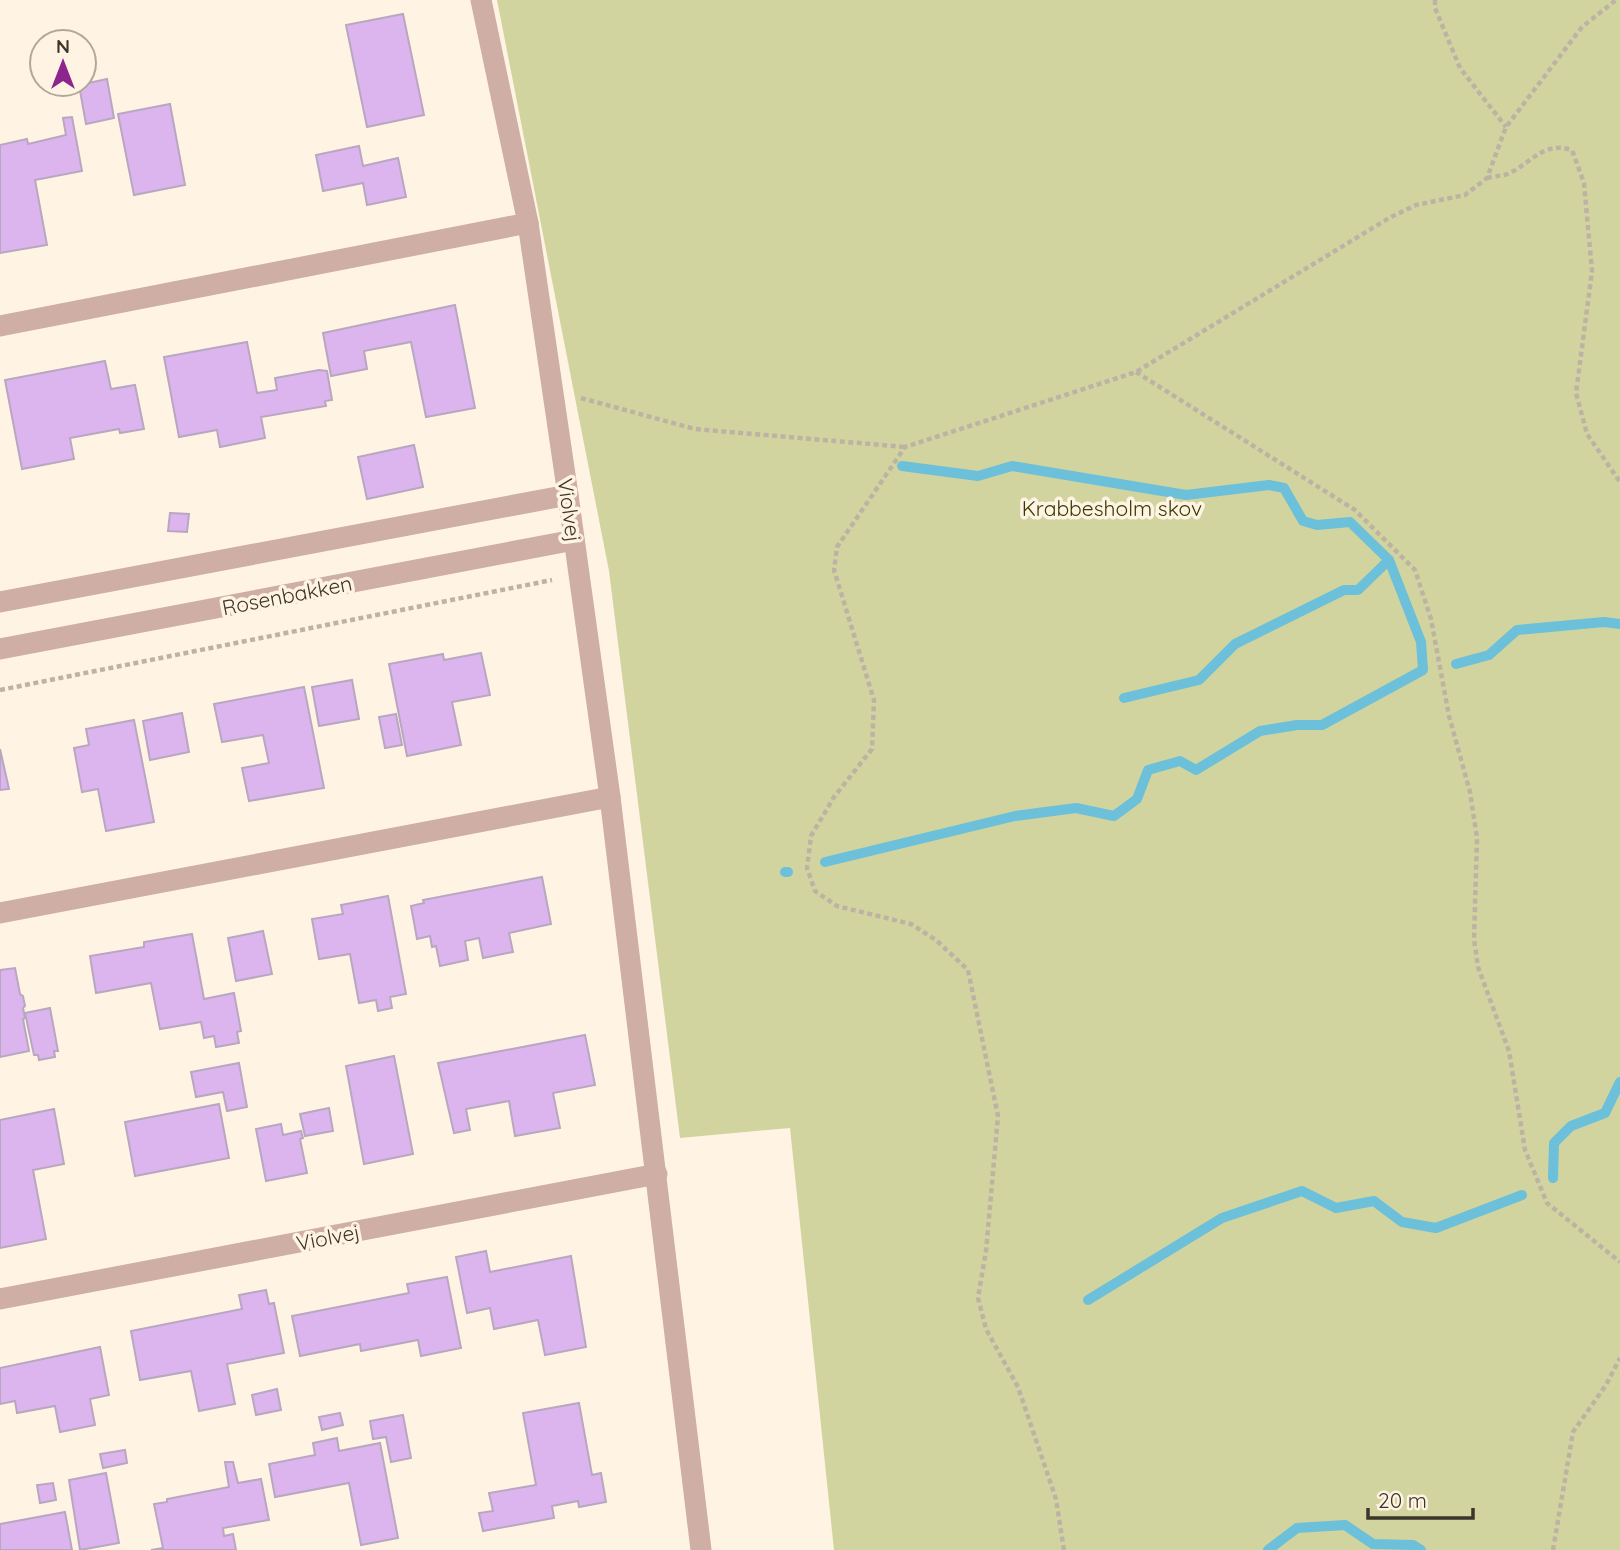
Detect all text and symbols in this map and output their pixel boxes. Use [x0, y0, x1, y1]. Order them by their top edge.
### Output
north arrow [28, 28, 98, 98]
text: N [56, 34, 70, 58]
street label: Violvej [553, 477, 587, 543]
park label: Krabbesholm skov [1022, 495, 1202, 521]
street label: Rosenbakken [220, 570, 354, 620]
street label: Violvej [294, 1218, 362, 1256]
scale bar [1368, 1476, 1473, 1520]
text: 20 m [1378, 1487, 1427, 1513]

